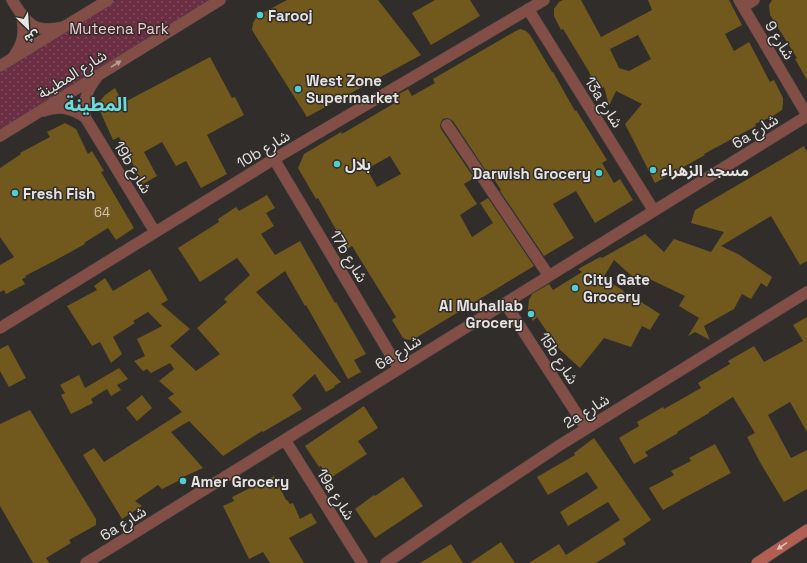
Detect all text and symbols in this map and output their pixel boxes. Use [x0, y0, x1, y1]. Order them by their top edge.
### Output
place label: Farooj [268, 6, 313, 25]
north arrow [8, 8, 48, 48]
marker: Farooj [255, 10, 265, 20]
street label: شارع 9 [758, 17, 799, 65]
park label: Muteena Park [69, 19, 169, 38]
text: ش [22, 28, 42, 47]
street label: شارع المطينة [34, 45, 112, 105]
one-way arrow [111, 61, 122, 68]
place label: West Zone Supermarket [306, 71, 399, 107]
street label: 13a شارع [578, 73, 627, 133]
marker: West Zone Supermarket [293, 84, 303, 94]
district label: المطينة [65, 92, 127, 117]
street label: 6a شارع [728, 109, 783, 155]
street label: 10b شارع [233, 126, 295, 175]
street label: 19b شارع [107, 137, 156, 199]
place label: بلال [345, 155, 371, 174]
marker: بلال [332, 159, 342, 169]
place label: مسجد الزهراء [661, 161, 749, 180]
place label: Darwish Grocery [472, 164, 591, 183]
marker: مسجد الزهراء [648, 165, 658, 175]
marker: Darwish Grocery [594, 168, 604, 178]
place label: Fresh Fish [23, 184, 95, 203]
marker: Fresh Fish [10, 188, 20, 198]
house number: 64 [94, 204, 110, 221]
street label: 17b شارع [323, 226, 372, 287]
place label: City Gate Grocery [583, 270, 650, 306]
marker: City Gate Grocery [570, 283, 580, 293]
place label: Al Muhallab Grocery [439, 296, 523, 332]
marker: Al Muhallab Grocery [526, 309, 536, 319]
street label: 15b شارع [533, 328, 583, 389]
street label: 6a شارع [371, 330, 426, 376]
street label: 2a شارع [559, 389, 614, 435]
street label: 19a شارع [310, 465, 359, 525]
place label: Amer Grocery [191, 472, 289, 491]
marker: Amer Grocery [178, 476, 188, 486]
street label: 6a شارع [96, 501, 151, 547]
one-way arrow [777, 542, 787, 550]

